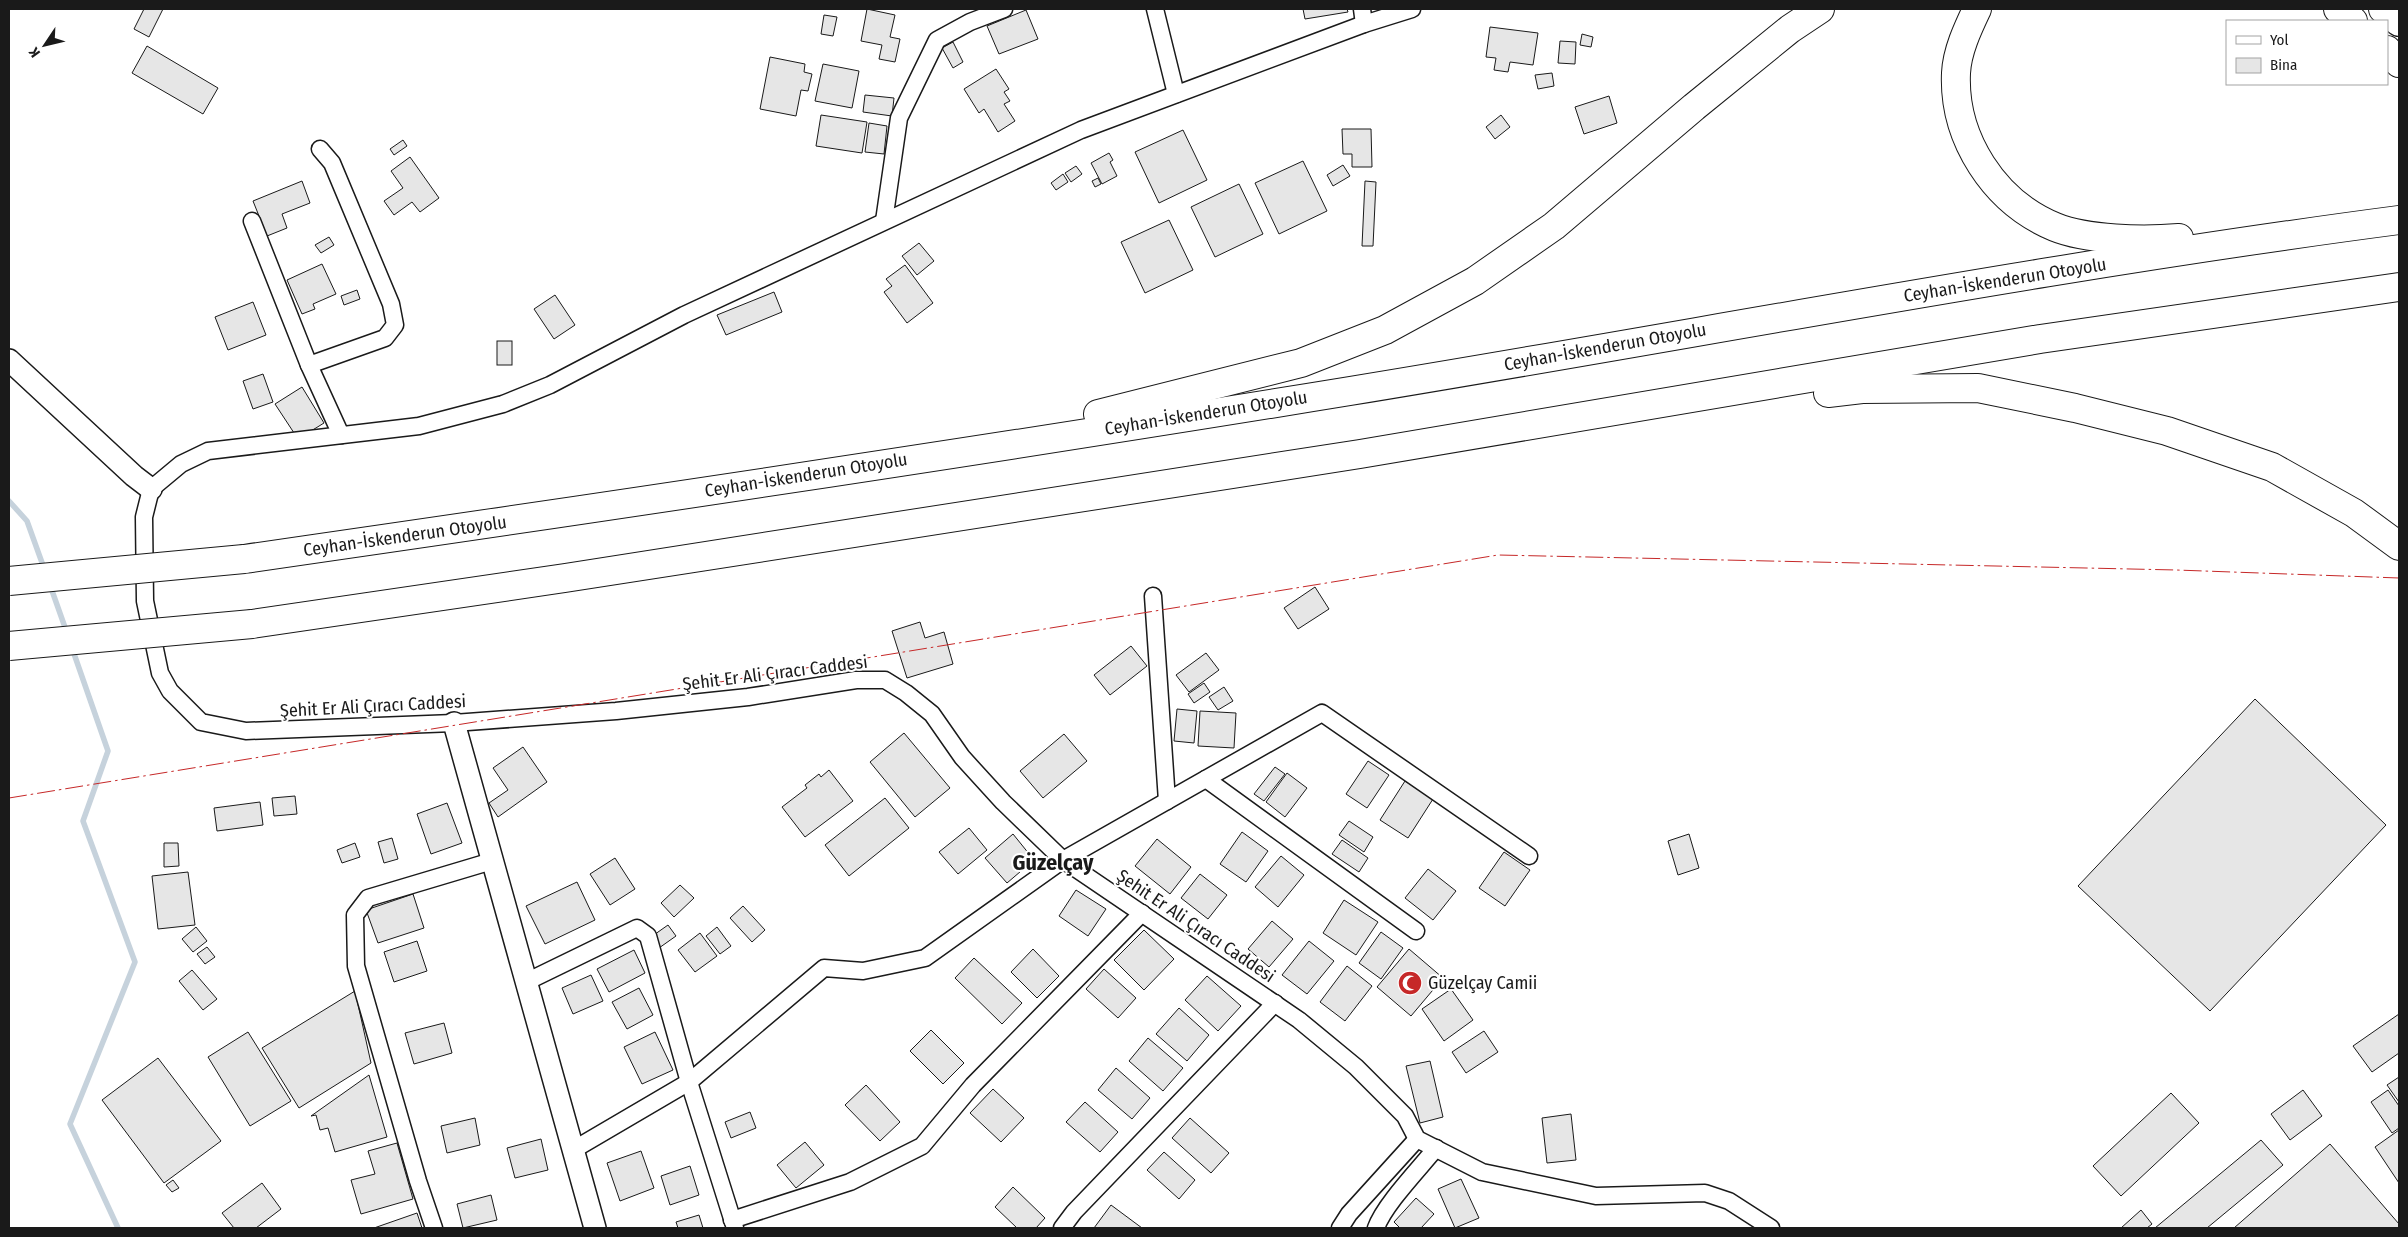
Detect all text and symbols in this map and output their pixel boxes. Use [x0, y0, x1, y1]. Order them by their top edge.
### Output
north arrow [20, 20, 70, 70]
legend [2226, 20, 2388, 85]
text: Yol [2270, 31, 2288, 49]
text: K [25, 43, 44, 60]
text: Bina [2270, 56, 2297, 74]
street label: Ceyhan-İskenderun Otoyolu [1902, 253, 2108, 307]
street label: Ceyhan-İskenderun Otoyolu [1502, 318, 1708, 376]
street label: Ceyhan-İskenderun Otoyolu [1103, 386, 1309, 440]
street label: Ceyhan-İskenderun Otoyolu [703, 448, 909, 502]
street label: Ceyhan-İskenderun Otoyolu [302, 511, 508, 561]
street label: Şehit Er Ali Çıracı Caddesi [681, 651, 869, 695]
street label: Şehit Er Ali Çıracı Caddesi [279, 690, 467, 722]
district label: Güzelçay [1013, 849, 1094, 876]
street label: Şehit Er Ali Çıracı Caddesi [1113, 865, 1279, 987]
mosque icon: Güzelçay Camii [1397, 970, 1423, 996]
place label: Güzelçay Camii [1428, 972, 1537, 994]

